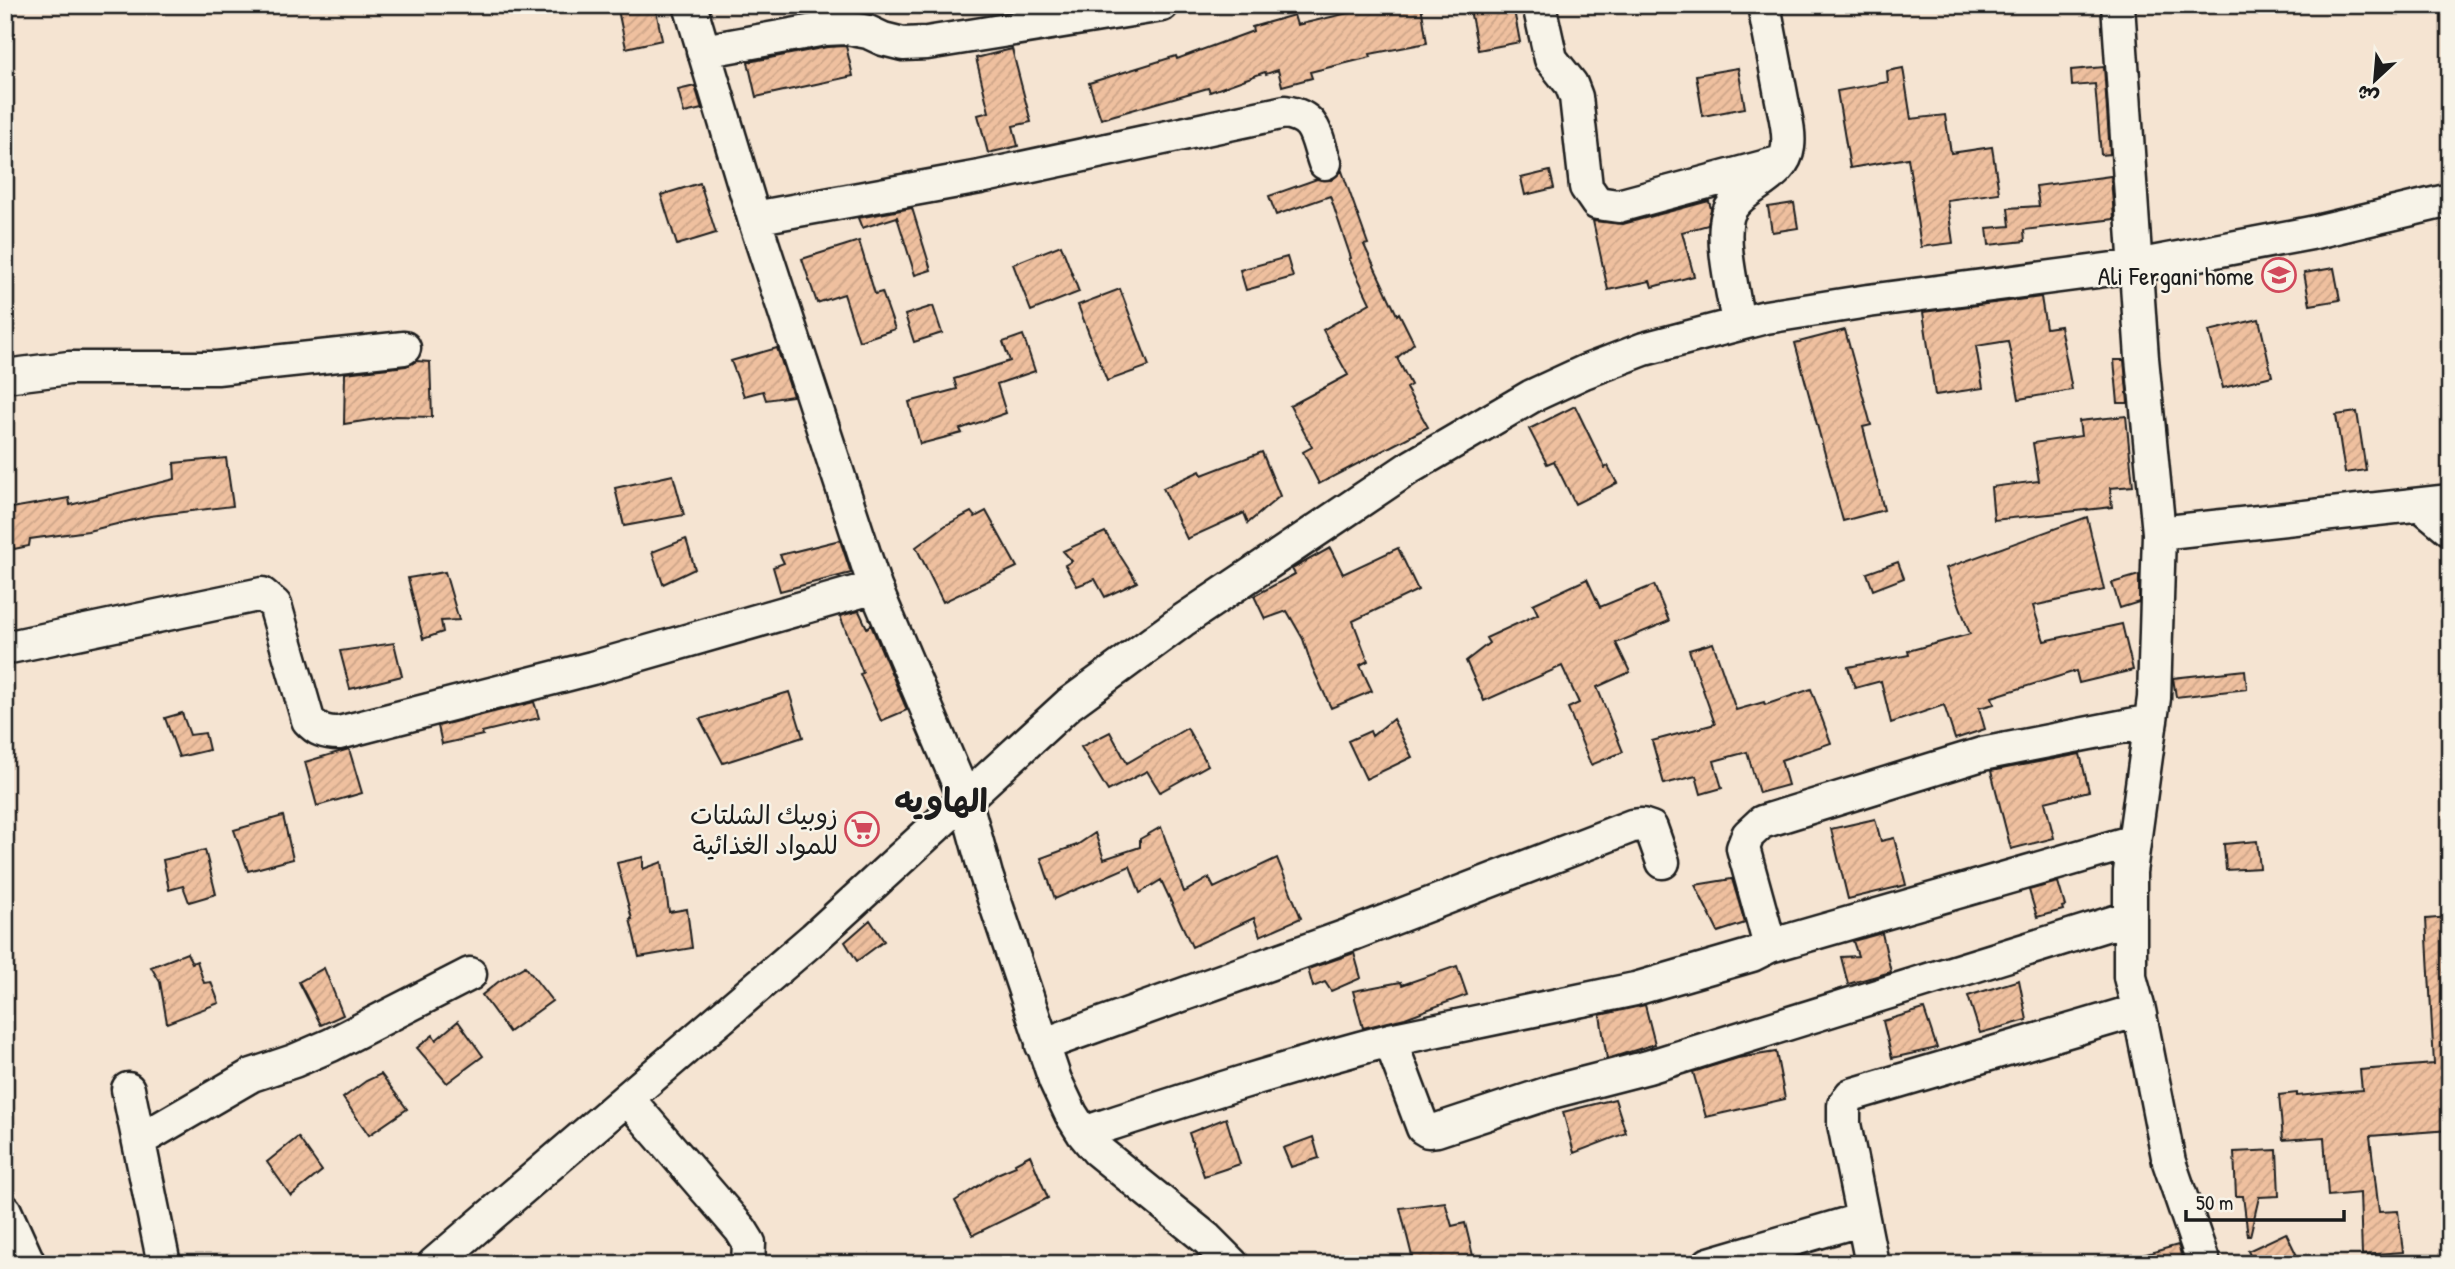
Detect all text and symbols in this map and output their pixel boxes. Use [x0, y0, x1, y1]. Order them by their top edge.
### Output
north arrow [2340, 46, 2410, 116]
text: ش [2352, 79, 2383, 112]
school or university icon: Ali Fergani home [2260, 256, 2298, 294]
place label: Ali Fergani home [2098, 258, 2254, 293]
district label: الهاويه [894, 778, 988, 822]
place label: زوبيك الشلتات للمواد الغذائية [690, 797, 838, 862]
supermarket icon: زوبيك الشلتات للمواد الغذائية [843, 810, 881, 848]
scale bar [2186, 1178, 2343, 1222]
text: 50 m [2196, 1188, 2233, 1217]

